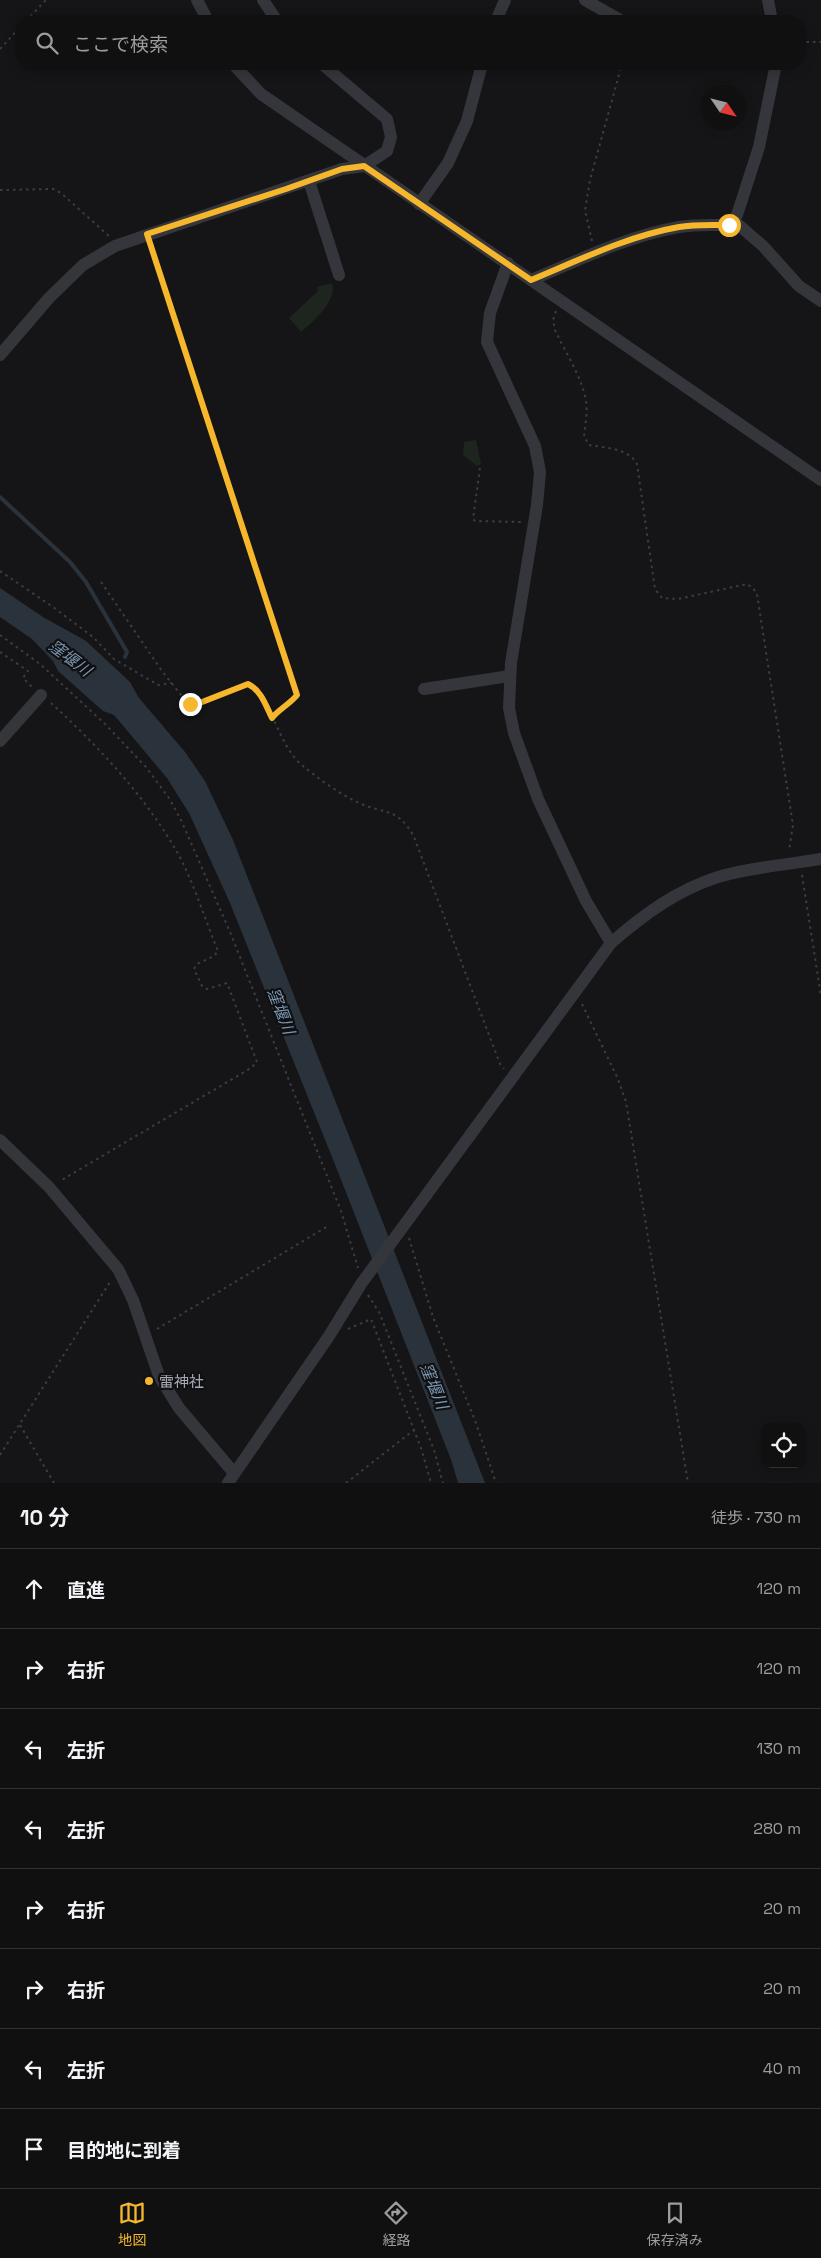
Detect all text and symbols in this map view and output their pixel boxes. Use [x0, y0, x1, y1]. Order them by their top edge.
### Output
search box [15, 15, 806, 70]
icon: search [33, 29, 61, 57]
text: ここで検索 [73, 32, 168, 57]
north arrow [701, 85, 746, 130]
route start [718, 214, 741, 237]
water label: 窪堰川 [45, 635, 97, 682]
route end [179, 693, 202, 716]
water label: 窪堰川 [263, 985, 300, 1039]
water label: 窪堰川 [415, 1360, 453, 1414]
place label: 雷神社 [159, 1372, 204, 1391]
marker: 雷神社 [143, 1375, 155, 1387]
map controls [761, 1423, 806, 1468]
button: locate [761, 1423, 806, 1468]
text: 10 分 [20, 1504, 69, 1531]
text: 徒歩 · 730 m [711, 1507, 801, 1528]
icon: ahead [20, 1575, 48, 1603]
text: 直進 [67, 1578, 105, 1603]
text: 120 m [757, 1578, 801, 1599]
icon: right [20, 1655, 48, 1683]
text: 右折 [67, 1658, 105, 1683]
text: 120 m [757, 1658, 801, 1679]
icon: left [20, 1735, 48, 1763]
text: 左折 [67, 1738, 105, 1763]
text: 130 m [757, 1738, 801, 1759]
icon: left [20, 1815, 48, 1843]
text: 左折 [67, 1818, 105, 1843]
text: 280 m [753, 1818, 801, 1839]
icon: right [20, 1895, 48, 1923]
text: 右折 [67, 1898, 105, 1923]
text: 20 m [763, 1898, 801, 1919]
icon: right [20, 1975, 48, 2003]
text: 右折 [67, 1978, 105, 2003]
text: 20 m [763, 1978, 801, 1999]
icon: left [20, 2055, 48, 2083]
text: 左折 [67, 2058, 105, 2083]
text: 40 m [763, 2058, 801, 2079]
icon: arrive [20, 2135, 48, 2163]
text: 目的地に到着 [67, 2138, 181, 2163]
tab: 地図 [118, 2199, 146, 2249]
tab: 経路 [382, 2199, 410, 2249]
tab: 保存済み [647, 2199, 703, 2249]

